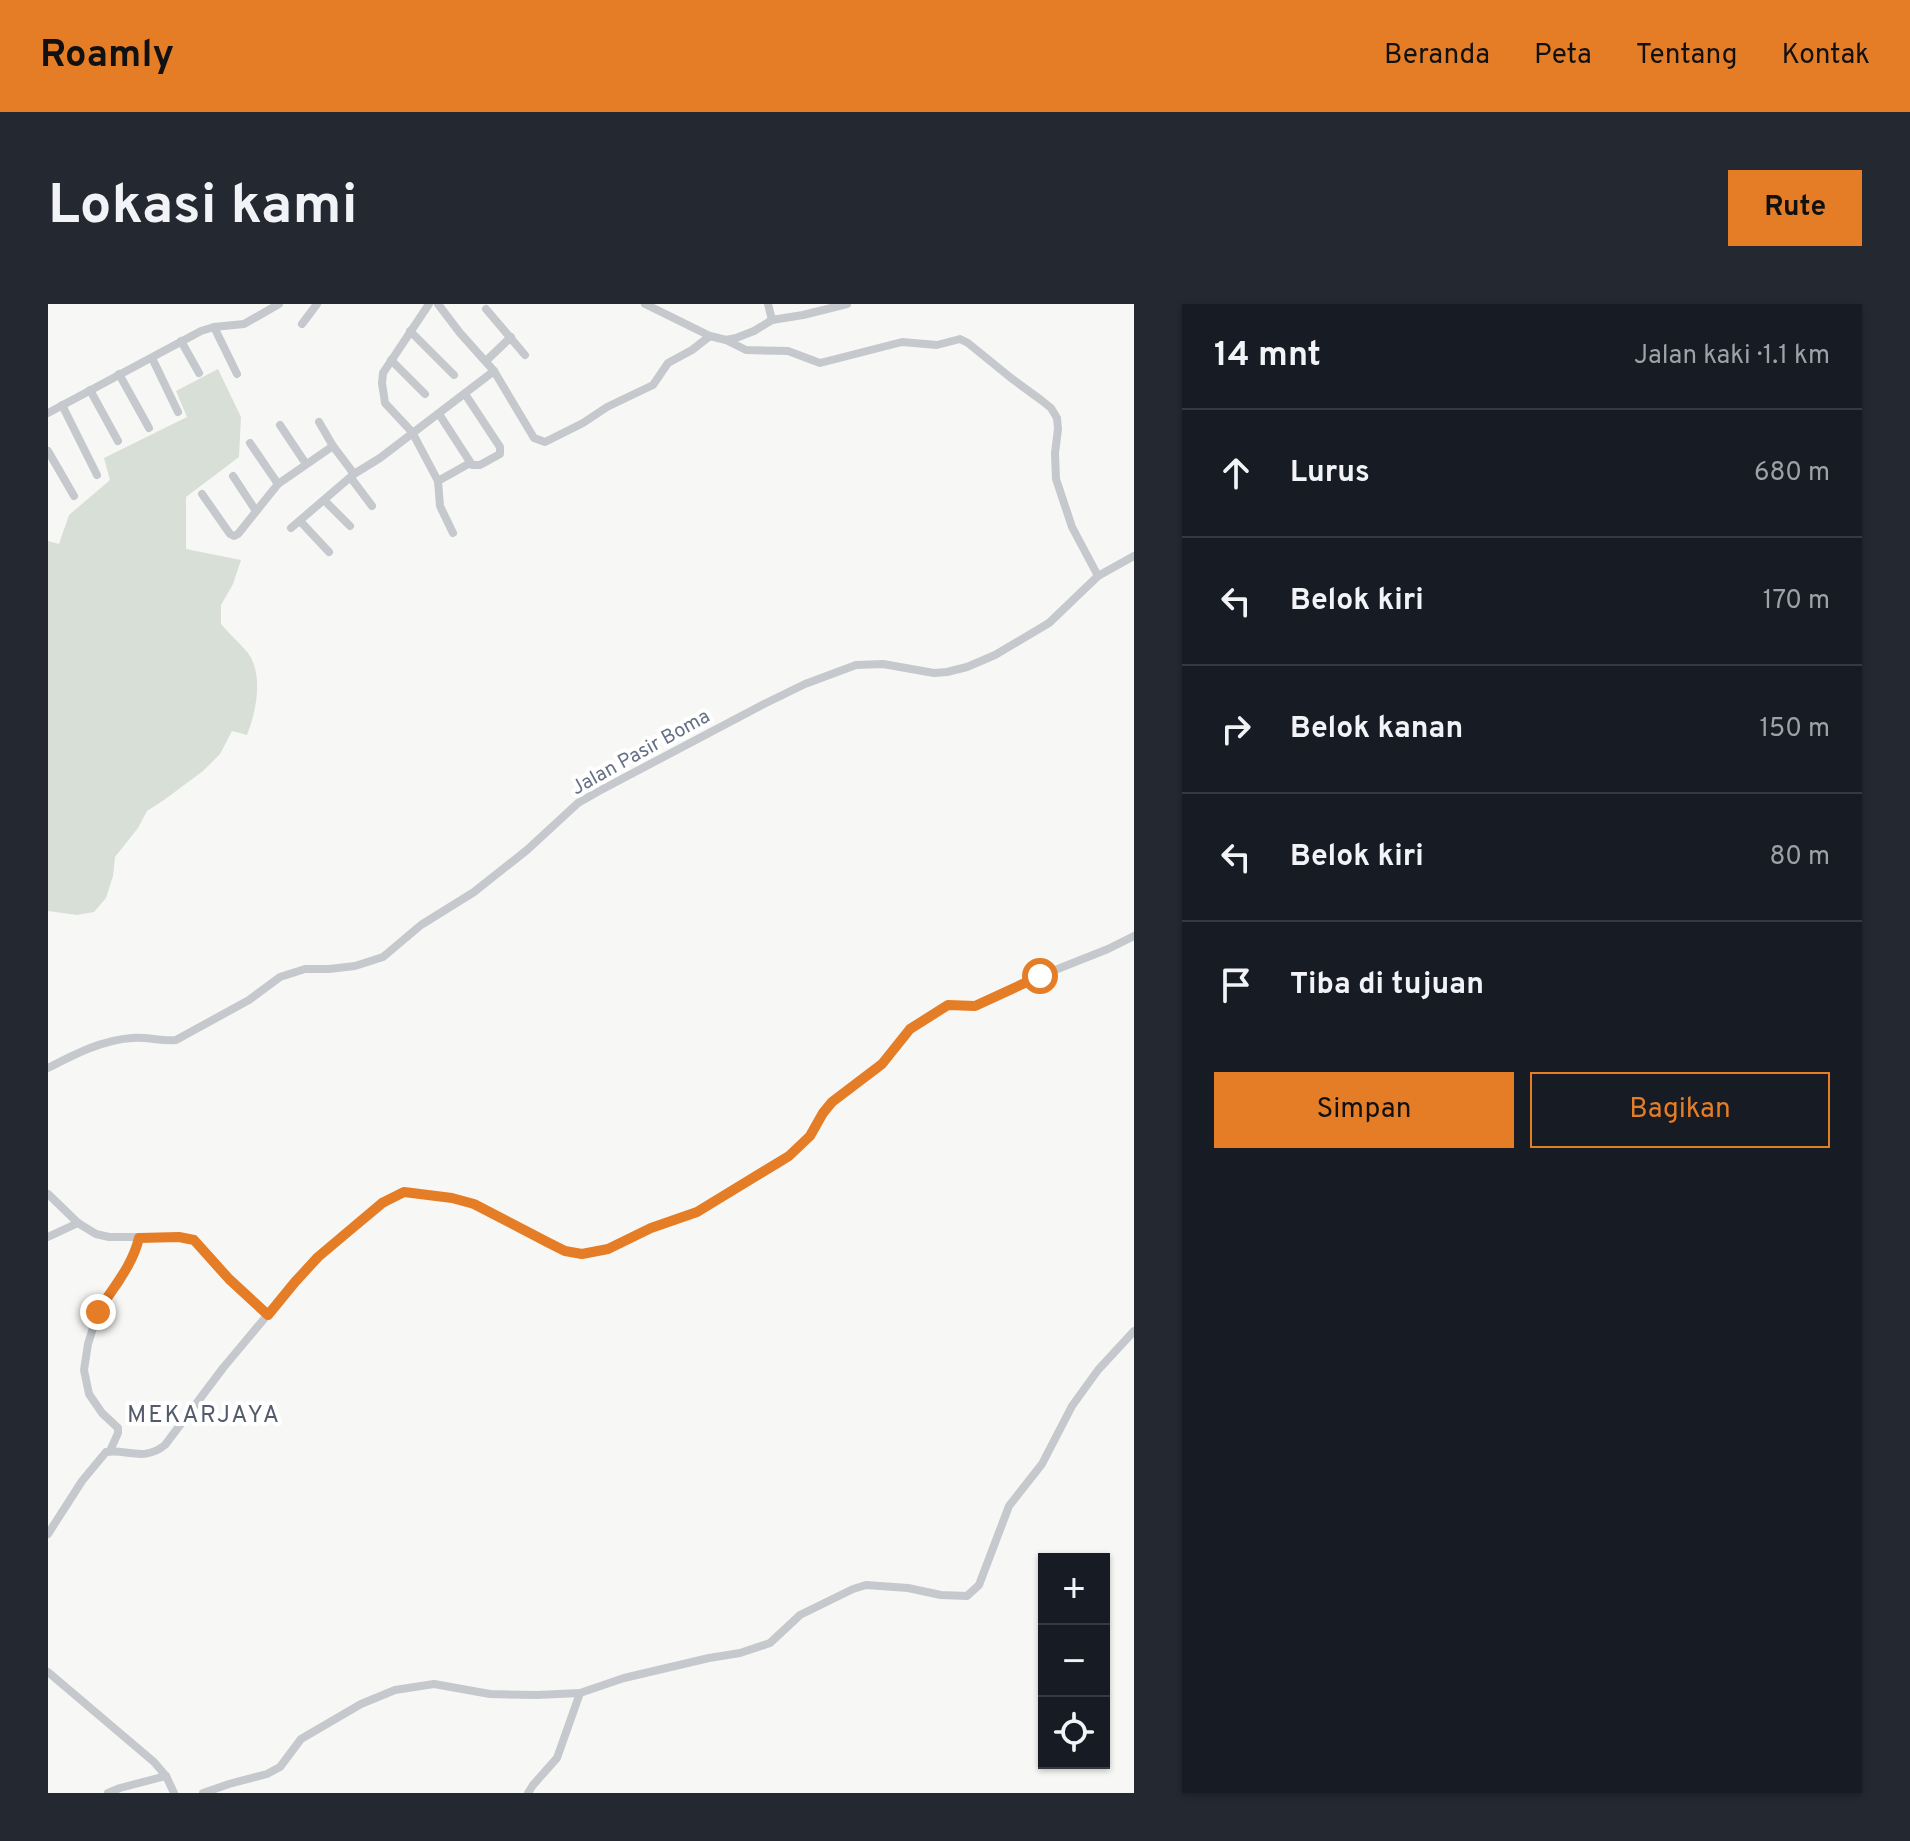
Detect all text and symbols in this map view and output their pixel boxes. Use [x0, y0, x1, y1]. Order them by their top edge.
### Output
text: Roamly [40, 32, 174, 81]
text: Beranda [1384, 38, 1490, 74]
text: Peta [1534, 38, 1592, 74]
text: Tentang [1636, 38, 1737, 74]
text: Kontak [1781, 38, 1870, 74]
button: Rute [1728, 170, 1862, 246]
text: Lokasi kami [48, 173, 357, 243]
text: 14 mnt [1214, 335, 1321, 378]
text: Jalan kaki · 1.1 km [1634, 340, 1830, 373]
icon: ahead [1214, 451, 1258, 495]
text: Lurus [1290, 455, 1370, 492]
text: 680 m [1754, 457, 1830, 490]
icon: left [1214, 579, 1258, 623]
text: Belok kiri [1290, 583, 1424, 620]
text: 170 m [1763, 585, 1830, 618]
street label: Jalan Pasir Boma [567, 704, 715, 802]
icon: right [1214, 707, 1258, 751]
text: Belok kanan [1290, 711, 1463, 748]
text: 150 m [1759, 713, 1830, 746]
icon: left [1214, 835, 1258, 879]
text: Belok kiri [1290, 839, 1424, 876]
text: 80 m [1770, 841, 1830, 874]
route start [1022, 958, 1058, 994]
icon: arrive [1214, 963, 1258, 1007]
text: Tiba di tujuan [1290, 967, 1484, 1004]
button: Simpan [1214, 1072, 1514, 1148]
button: Bagikan [1530, 1072, 1830, 1148]
route end [80, 1294, 116, 1330]
district label: MEKARJAYA [127, 1401, 281, 1431]
map controls [1038, 1553, 1110, 1769]
button: + [1038, 1553, 1110, 1625]
button: − [1038, 1625, 1110, 1697]
button: locate [1038, 1697, 1110, 1769]

